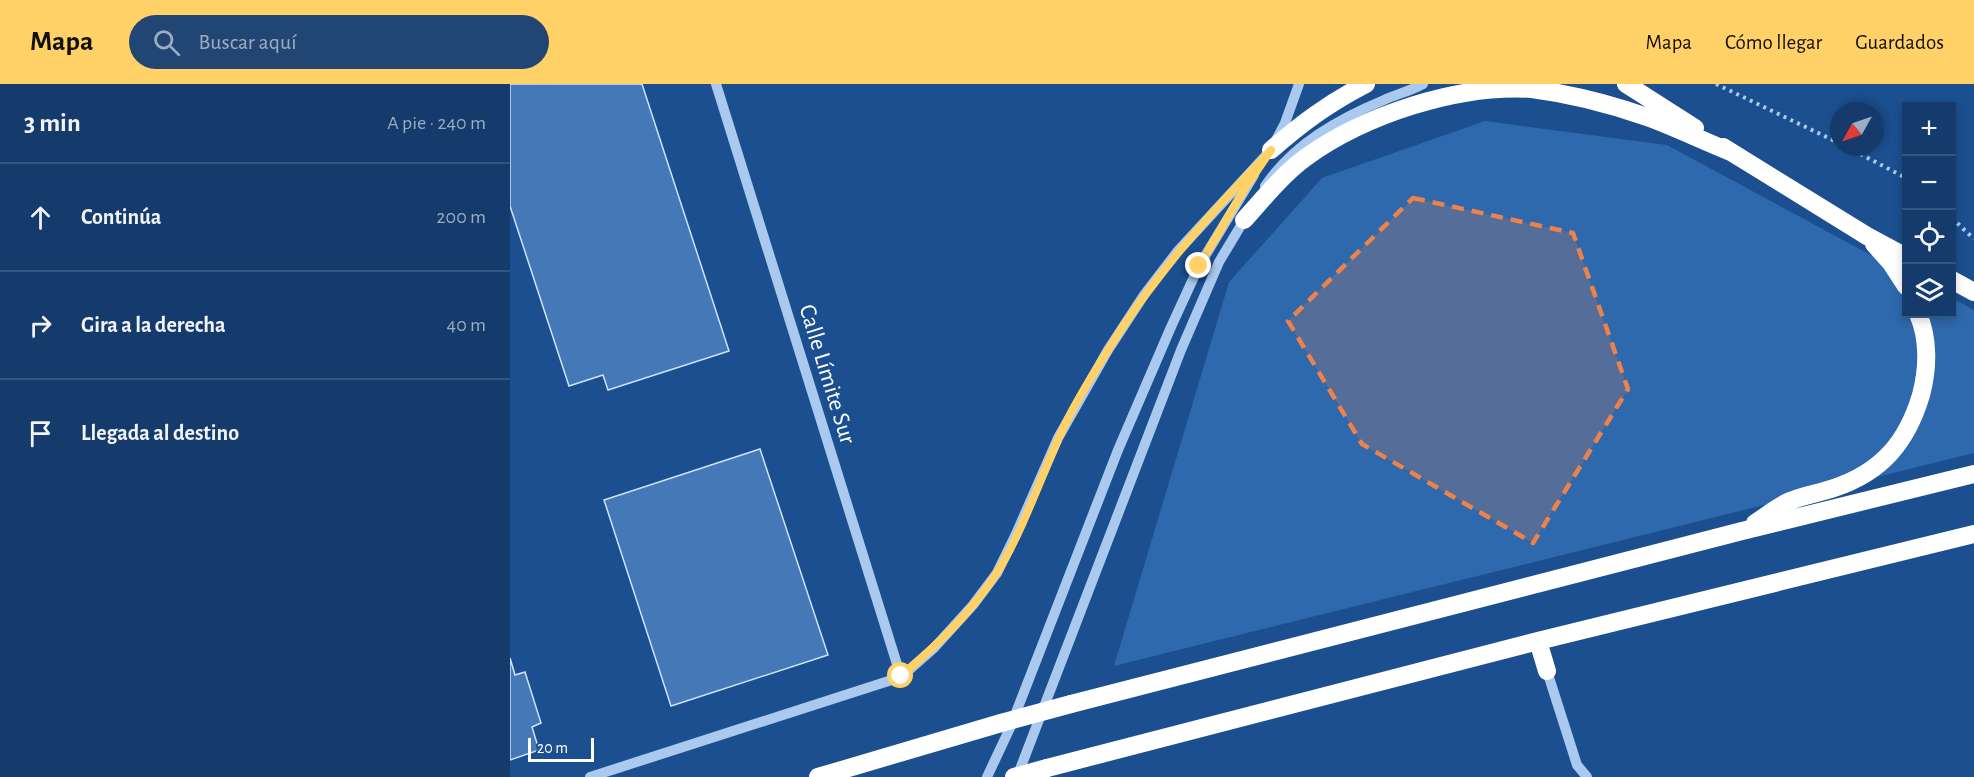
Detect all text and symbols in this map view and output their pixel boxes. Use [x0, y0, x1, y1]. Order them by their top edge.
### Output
search box [129, 15, 549, 69]
icon: search [150, 26, 183, 59]
text: Mapa [30, 28, 93, 56]
text: Buscar aquí [198, 31, 297, 53]
text: Mapa [1646, 32, 1692, 53]
text: Cómo llegar [1725, 32, 1822, 53]
text: Guardados [1855, 32, 1944, 53]
north arrow [1830, 102, 1884, 156]
map controls [1902, 102, 1956, 318]
button: + [1902, 102, 1956, 156]
text: 3 min [24, 110, 81, 136]
text: A pie · 240 m [387, 113, 486, 133]
button: − [1902, 156, 1956, 210]
icon: ahead [24, 201, 57, 234]
text: Continúa [81, 206, 161, 228]
text: 200 m [436, 207, 486, 227]
button: locate [1902, 210, 1956, 264]
route end [1185, 252, 1211, 278]
button: layers [1902, 264, 1956, 318]
street label: Calle Límite Sur [794, 302, 860, 447]
icon: right [24, 309, 57, 342]
text: Gira a la derecha [81, 314, 226, 336]
text: 40 m [447, 315, 486, 335]
icon: arrive [24, 417, 57, 450]
text: Llegada al destino [81, 422, 239, 444]
route start [887, 662, 913, 688]
scale bar [528, 735, 594, 762]
text: 20 m [537, 740, 568, 756]

